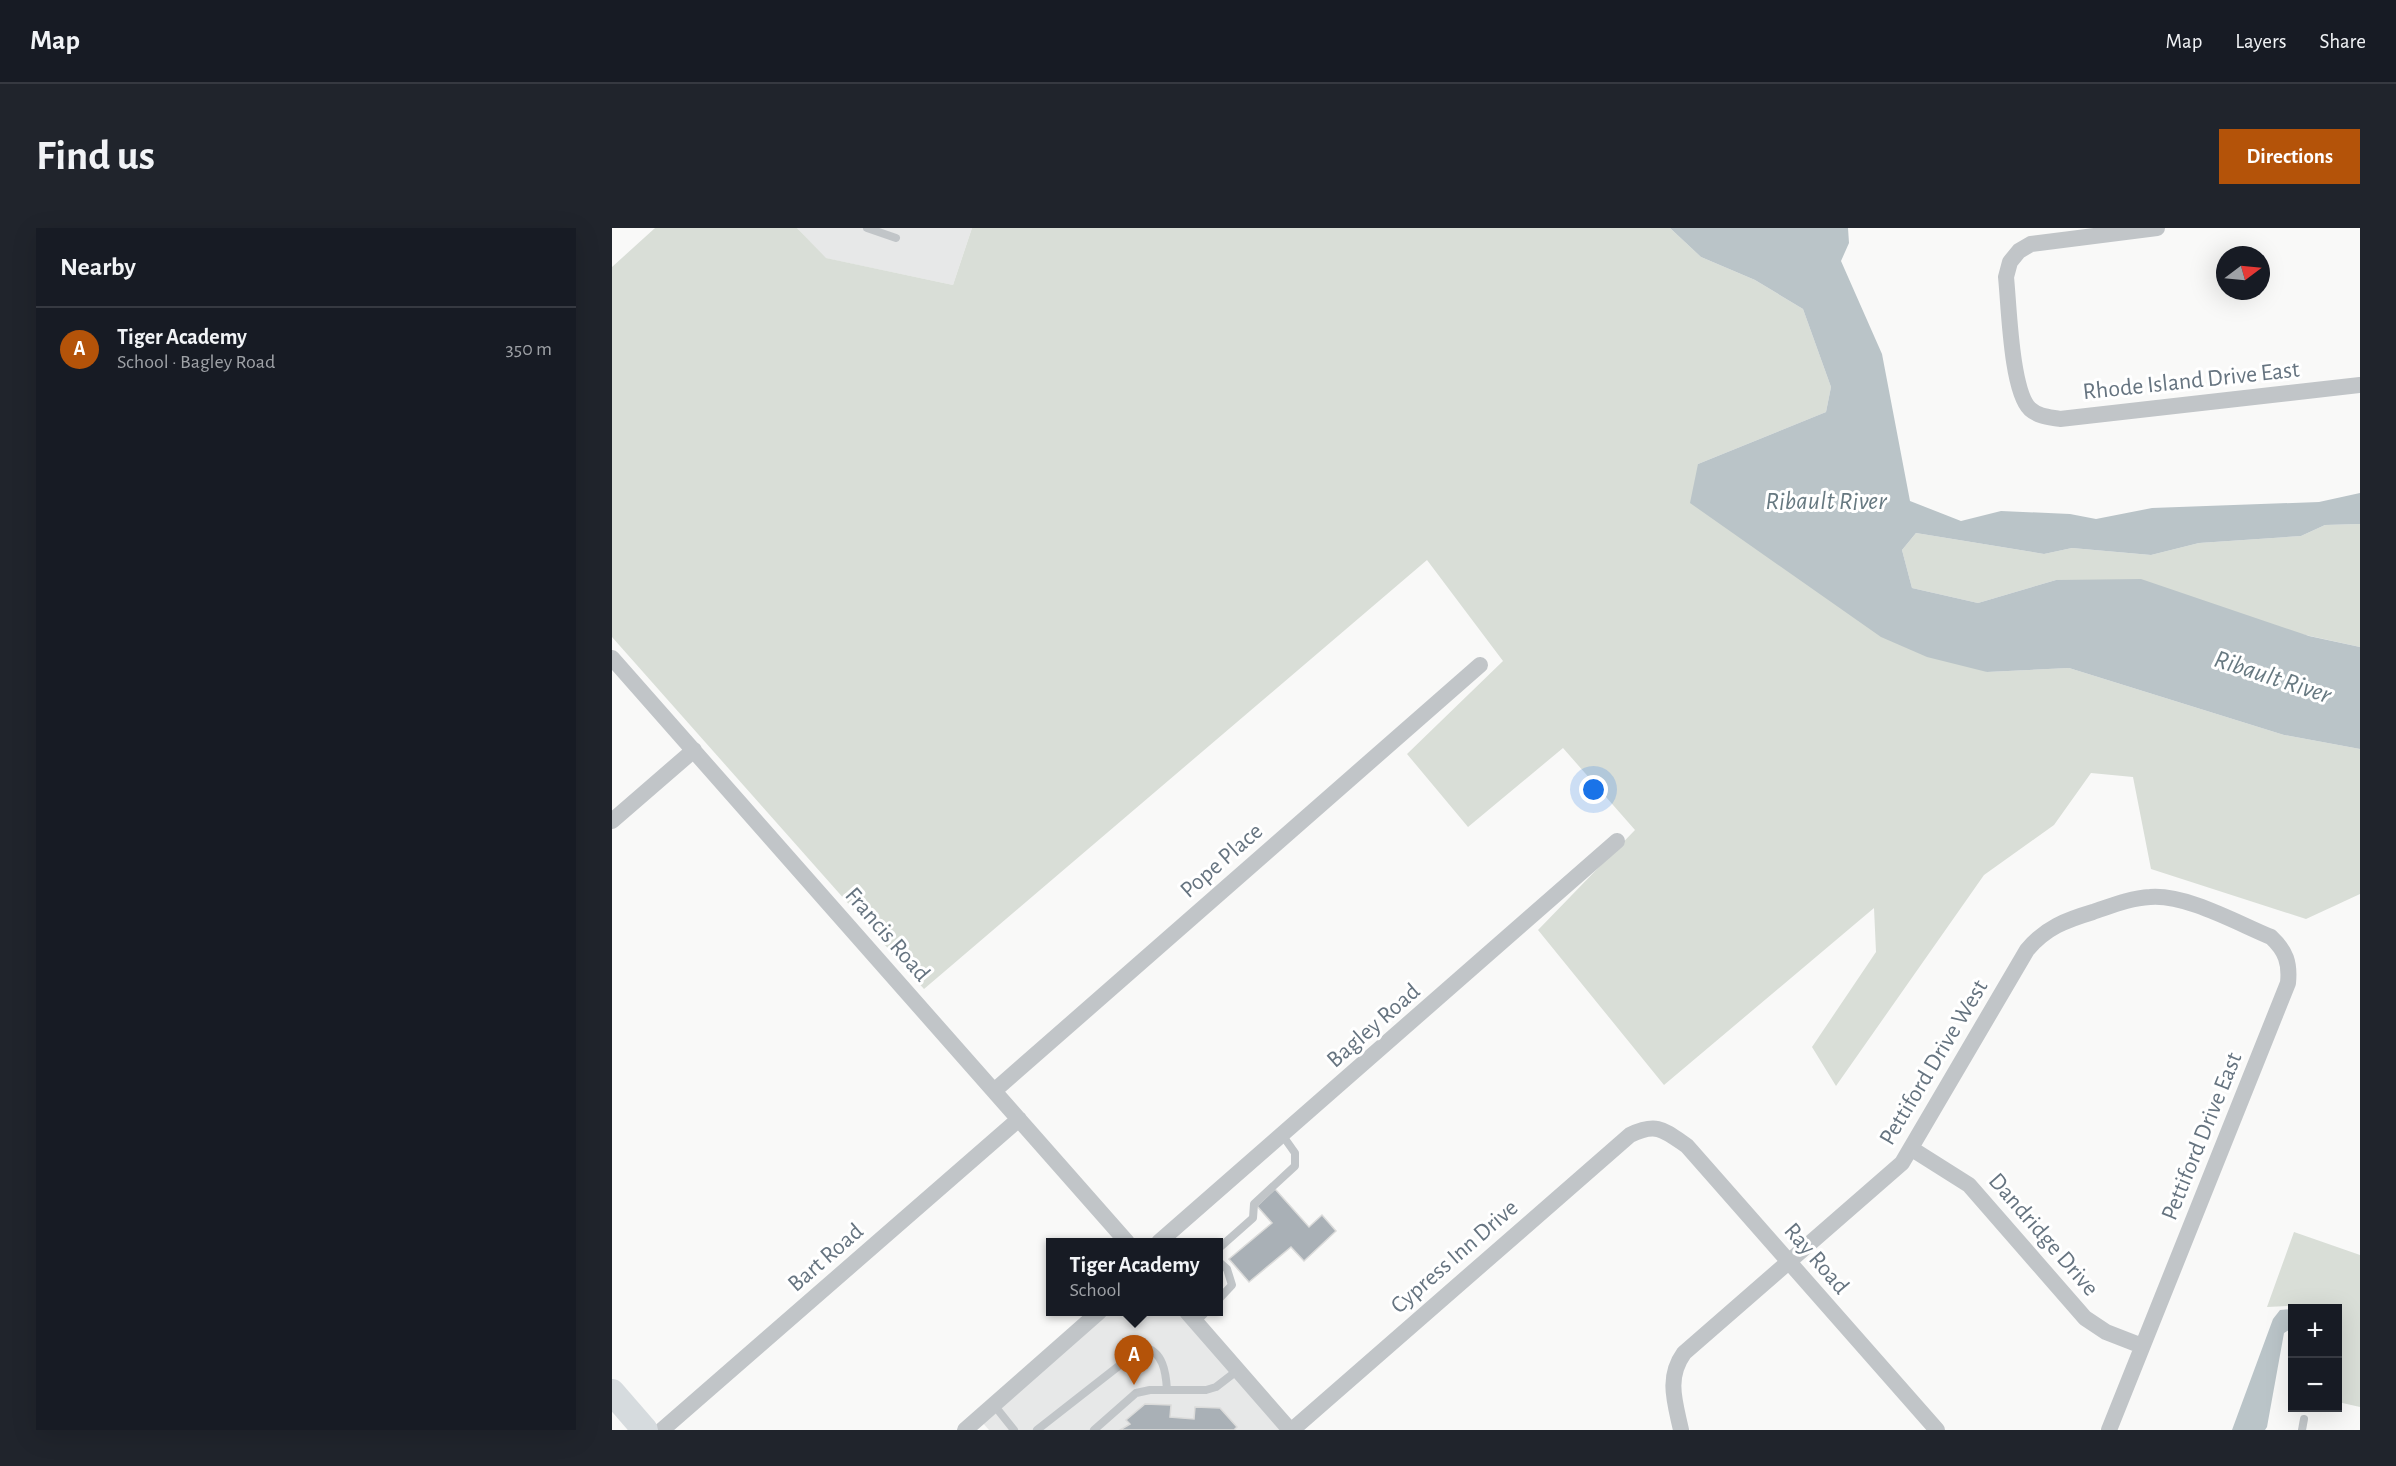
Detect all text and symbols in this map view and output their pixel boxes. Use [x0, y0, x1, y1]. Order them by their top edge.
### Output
text: Map [30, 27, 80, 55]
text: Map [2166, 31, 2202, 52]
text: Layers [2235, 31, 2286, 52]
text: Share [2319, 31, 2366, 52]
button: Directions [2219, 129, 2360, 184]
text: Find us [36, 135, 155, 177]
north arrow [2216, 246, 2270, 300]
text: Nearby [60, 254, 136, 280]
text: Tiger Academy [117, 326, 247, 348]
text: A [74, 339, 86, 359]
text: 350 m [506, 339, 552, 359]
text: School · Bagley Road [117, 352, 275, 372]
street label: Rhode Island Drive East [2082, 358, 2301, 404]
water label: Ribault River [1765, 488, 1888, 514]
water label: Ribault River [2211, 646, 2336, 709]
your location [1579, 775, 1608, 804]
street label: Pope Place [1176, 819, 1267, 903]
street label: Francis Road [840, 883, 934, 986]
street label: Pettiford Drive West [1875, 975, 1993, 1149]
street label: Bagley Road [1323, 979, 1425, 1072]
street label: Pettiford Drive East [2157, 1049, 2247, 1224]
street label: Dandridge Drive [1984, 1169, 2103, 1301]
street label: Cypress Inn Drive [1387, 1195, 1523, 1318]
street label: Ray Road [1779, 1218, 1853, 1299]
street label: Bart Road [784, 1219, 868, 1297]
popup [1046, 1238, 1223, 1316]
text: Tiger Academy [1070, 1254, 1199, 1276]
text: School [1070, 1280, 1121, 1300]
map controls [2288, 1304, 2342, 1412]
button: + [2288, 1304, 2342, 1358]
pin: A [1114, 1336, 1154, 1385]
button: − [2288, 1358, 2342, 1412]

